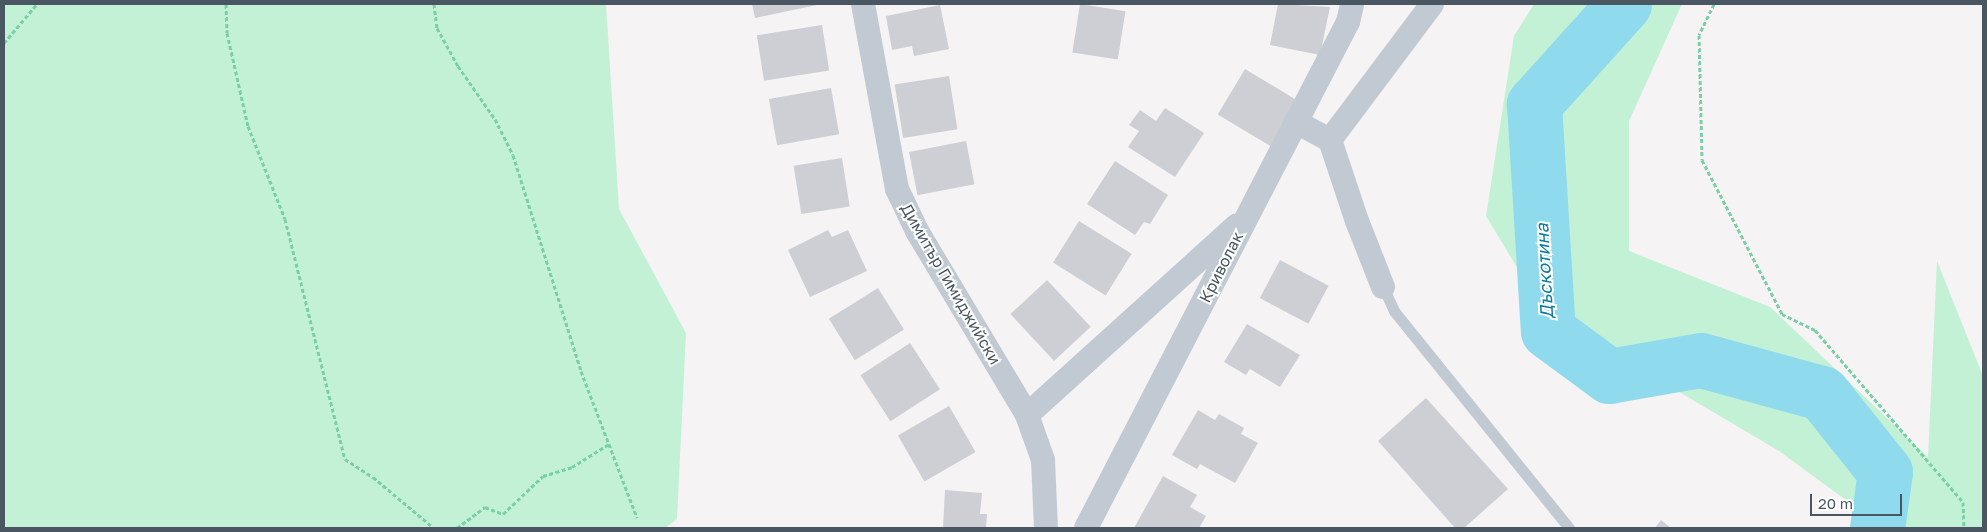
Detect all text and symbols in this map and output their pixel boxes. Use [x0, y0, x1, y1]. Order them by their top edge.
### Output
street label: Димитър Гимиджийски [897, 200, 1005, 368]
water label: Дъскотина [1531, 223, 1557, 319]
street label: Криволак [1195, 228, 1247, 306]
scale bar [1812, 484, 1904, 516]
text: 20 m [1818, 494, 1853, 512]

